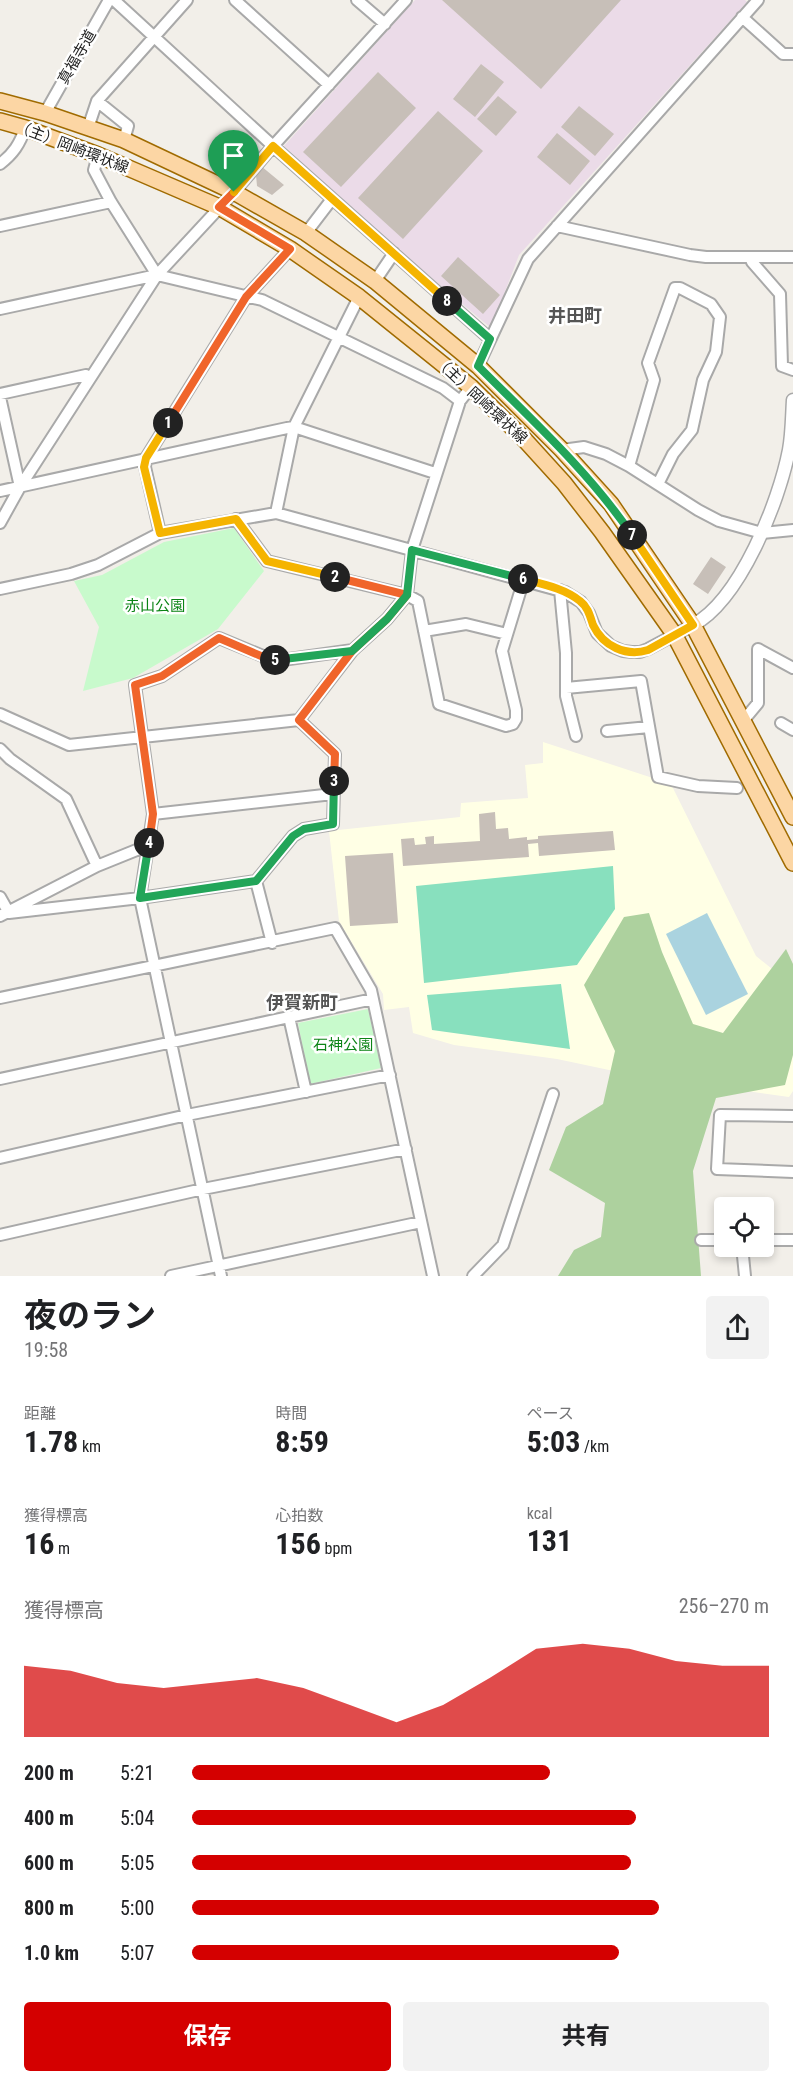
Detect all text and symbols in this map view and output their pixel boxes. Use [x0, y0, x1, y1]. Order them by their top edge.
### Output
street label: 真福寺道 [54, 27, 100, 87]
street label: （主）岡崎環状線 [13, 117, 131, 177]
pin [208, 130, 259, 192]
icon: arrive [217, 139, 250, 172]
pin: 8 [432, 286, 462, 316]
text: 8 [443, 291, 451, 310]
district label: 井田町 [548, 305, 602, 326]
street label: （主）岡崎環状線 [431, 352, 531, 448]
pin: 1 [153, 408, 183, 438]
text: 1 [164, 413, 172, 432]
pin: 7 [617, 520, 647, 550]
text: 7 [628, 525, 636, 544]
pin: 2 [320, 562, 350, 592]
pin: 6 [508, 564, 538, 594]
text: 2 [331, 567, 339, 586]
text: 6 [519, 569, 527, 588]
park label: 赤山公園 [125, 597, 185, 615]
pin: 5 [260, 645, 290, 675]
text: 5 [271, 650, 279, 669]
pin: 3 [319, 766, 349, 796]
text: 3 [330, 771, 338, 790]
pin: 4 [134, 828, 164, 858]
text: 4 [145, 833, 153, 852]
district label: 伊賀新町 [266, 992, 338, 1013]
park label: 石神公園 [313, 1036, 373, 1054]
map controls [714, 1197, 774, 1257]
button: locate [714, 1197, 774, 1257]
text: 夜のラン [24, 1296, 156, 1335]
button: share [706, 1296, 769, 1359]
text: 19:58 [24, 1338, 68, 1362]
text: 距離 [24, 1404, 56, 1423]
text: 時間 [275, 1404, 307, 1423]
text: ペース [527, 1404, 574, 1423]
text: 1.78 [24, 1424, 78, 1459]
text: 8:59 [275, 1424, 329, 1459]
text: 5:03 [527, 1424, 580, 1459]
text: km [78, 1437, 101, 1456]
text: /km [580, 1437, 609, 1456]
text: kcal [527, 1504, 552, 1523]
text: 獲得標高 [24, 1506, 88, 1525]
text: 心拍数 [275, 1506, 323, 1525]
text: 131 [527, 1523, 572, 1558]
text: 16 [24, 1526, 54, 1561]
text: 156 [275, 1526, 321, 1561]
text: m [54, 1539, 70, 1558]
text: bpm [321, 1539, 352, 1558]
text: 256–270 m [679, 1594, 769, 1618]
text: 獲得標高 [24, 1598, 104, 1622]
text: 200 m [24, 1761, 74, 1785]
text: 5:21 [120, 1761, 154, 1785]
text: 400 m [24, 1806, 74, 1830]
text: 5:04 [120, 1806, 154, 1830]
text: 600 m [24, 1851, 74, 1875]
text: 5:05 [120, 1851, 154, 1875]
text: 800 m [24, 1896, 74, 1920]
text: 5:00 [120, 1896, 154, 1920]
text: 1.0 km [24, 1941, 79, 1965]
text: 5:07 [120, 1941, 154, 1965]
button: 保存 [24, 2002, 391, 2071]
button: 共有 [403, 2002, 769, 2071]

